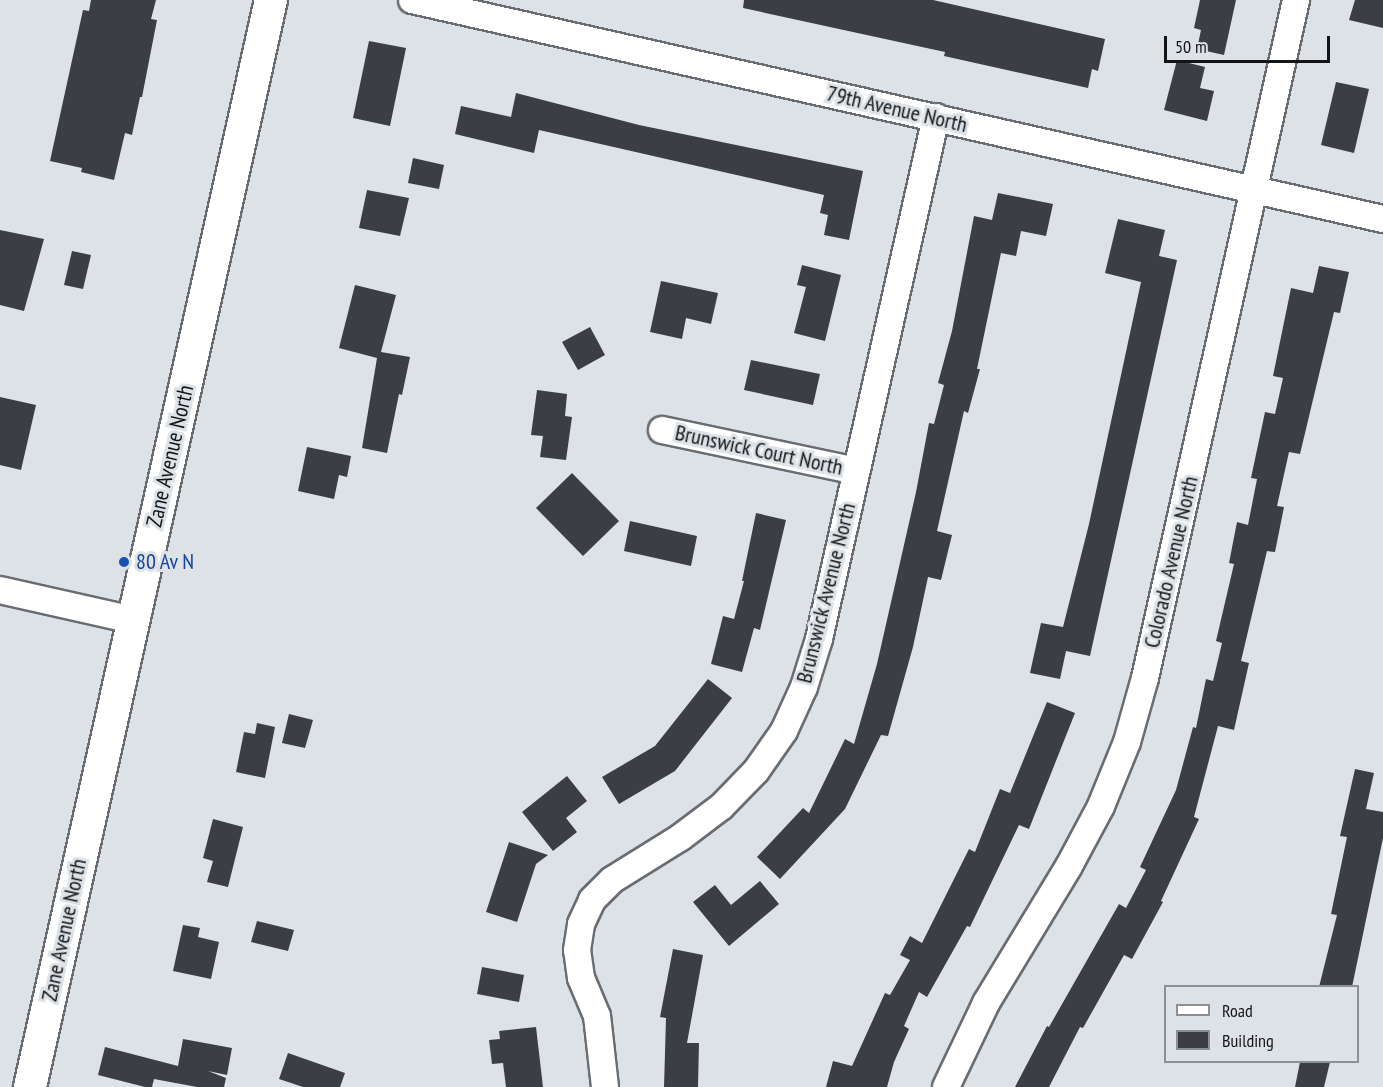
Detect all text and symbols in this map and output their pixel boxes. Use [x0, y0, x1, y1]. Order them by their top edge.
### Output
scale bar [1167, 24, 1334, 62]
text: 50 m [1175, 35, 1207, 58]
street label: 79th Avenue North [824, 80, 970, 138]
street label: Zane Avenue North [141, 382, 199, 530]
street label: Brunswick Court North [673, 419, 845, 481]
street label: Colorado Avenue North [1138, 473, 1204, 651]
street label: Brunswick Avenue North [791, 500, 861, 686]
place label: 80 Av N [136, 549, 195, 575]
marker: 80 Av N [117, 555, 131, 569]
street label: Zane Avenue North [36, 856, 92, 1004]
legend [1164, 985, 1359, 1063]
text: Road [1222, 999, 1253, 1022]
text: Building [1222, 1029, 1274, 1052]

